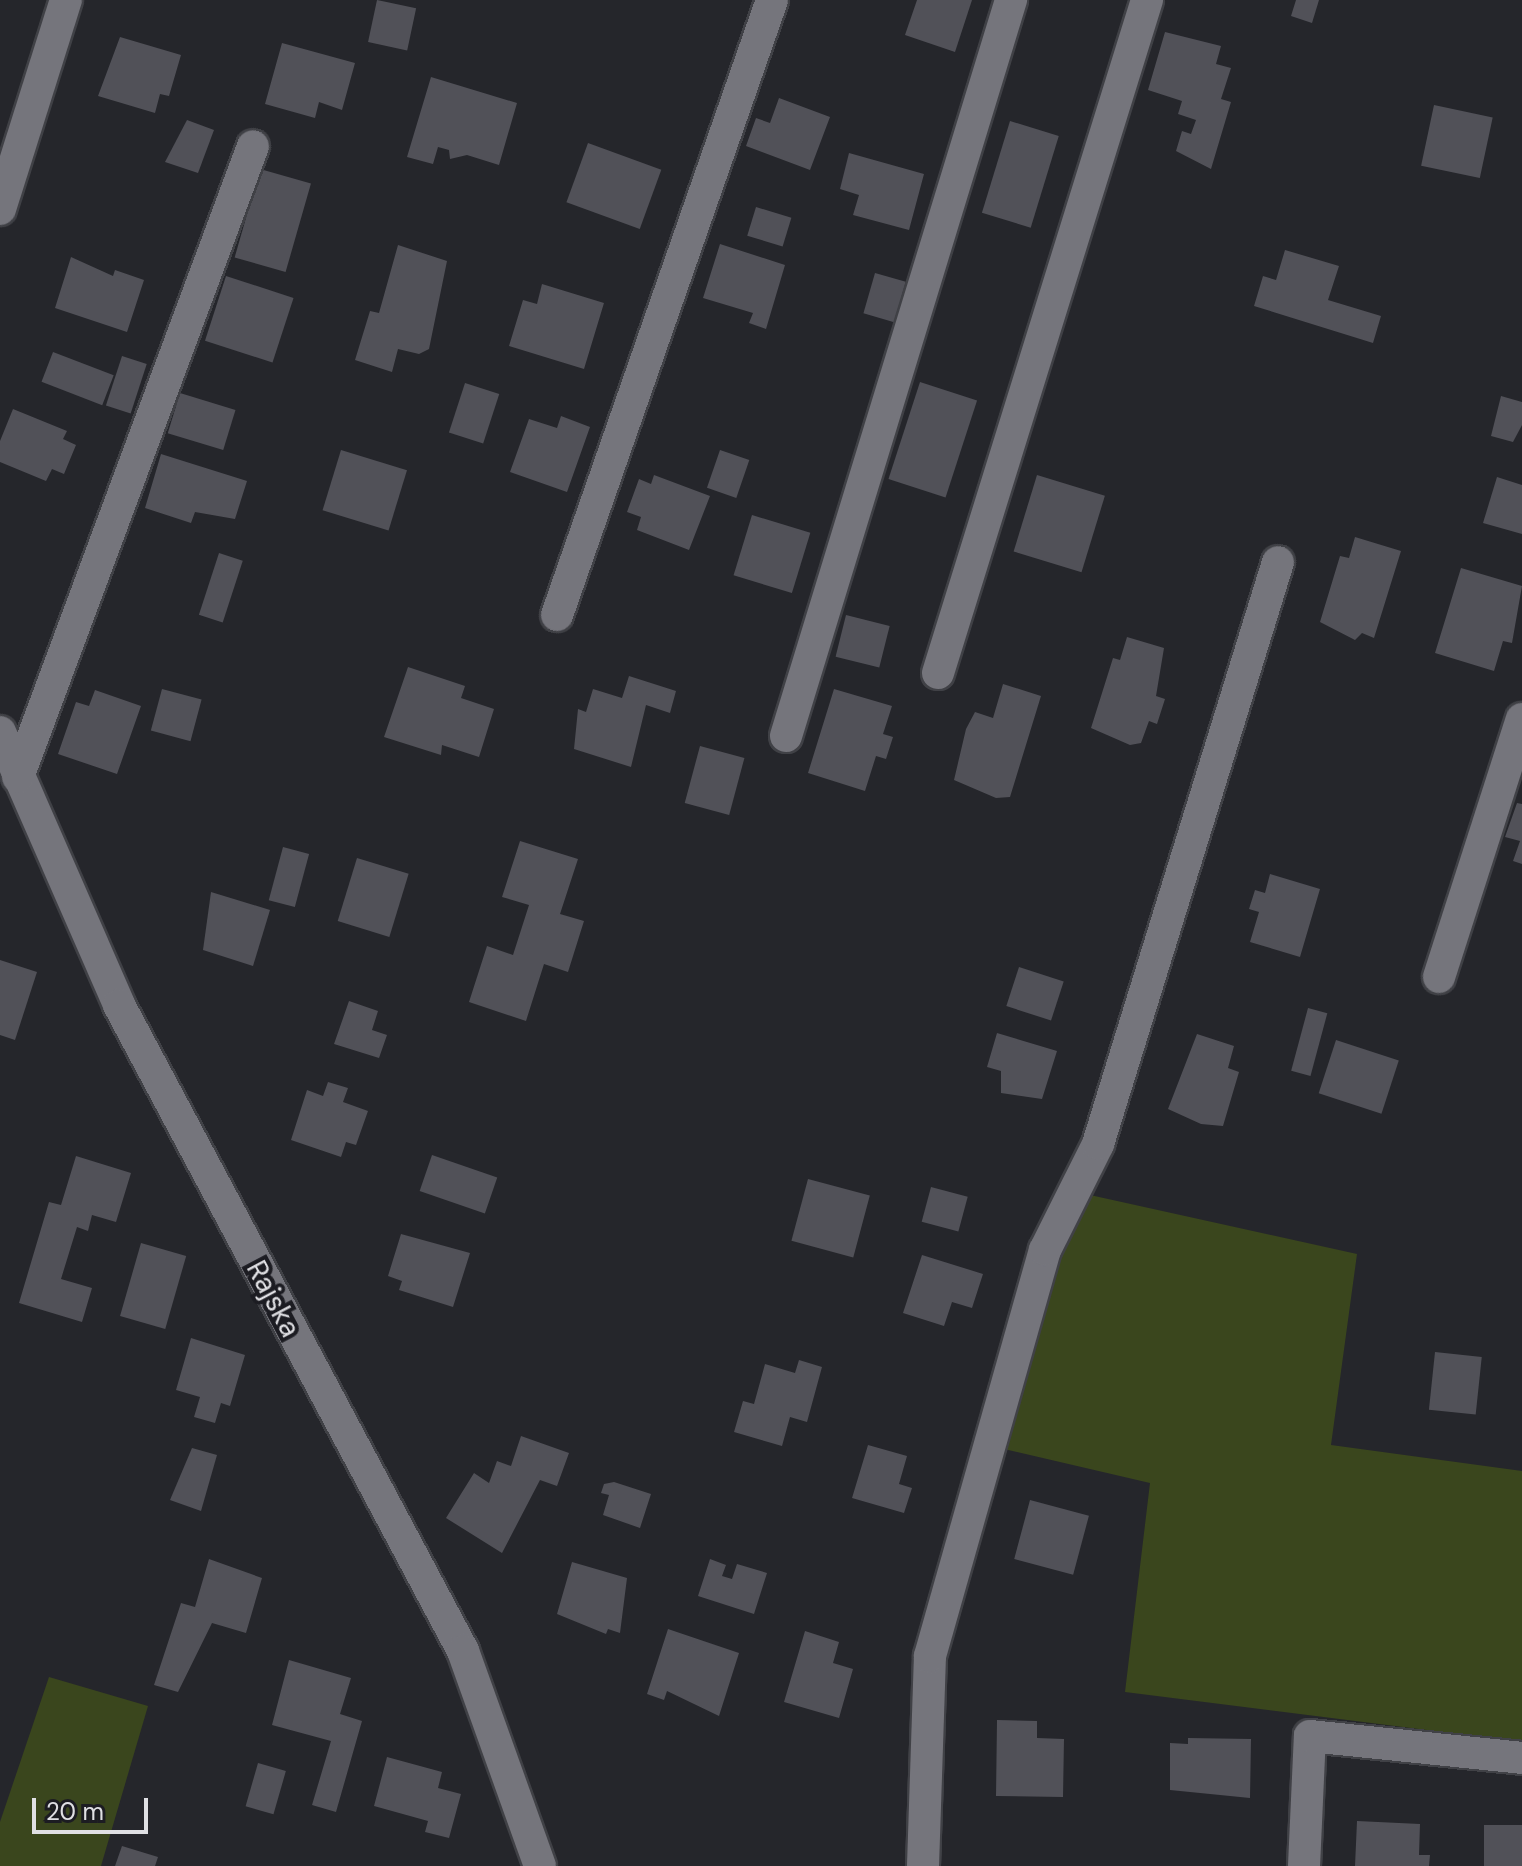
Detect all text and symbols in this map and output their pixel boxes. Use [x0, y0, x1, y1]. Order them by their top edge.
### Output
street label: Rajska [239, 1255, 307, 1343]
scale bar [36, 1782, 152, 1832]
text: 20 m [46, 1796, 104, 1827]

